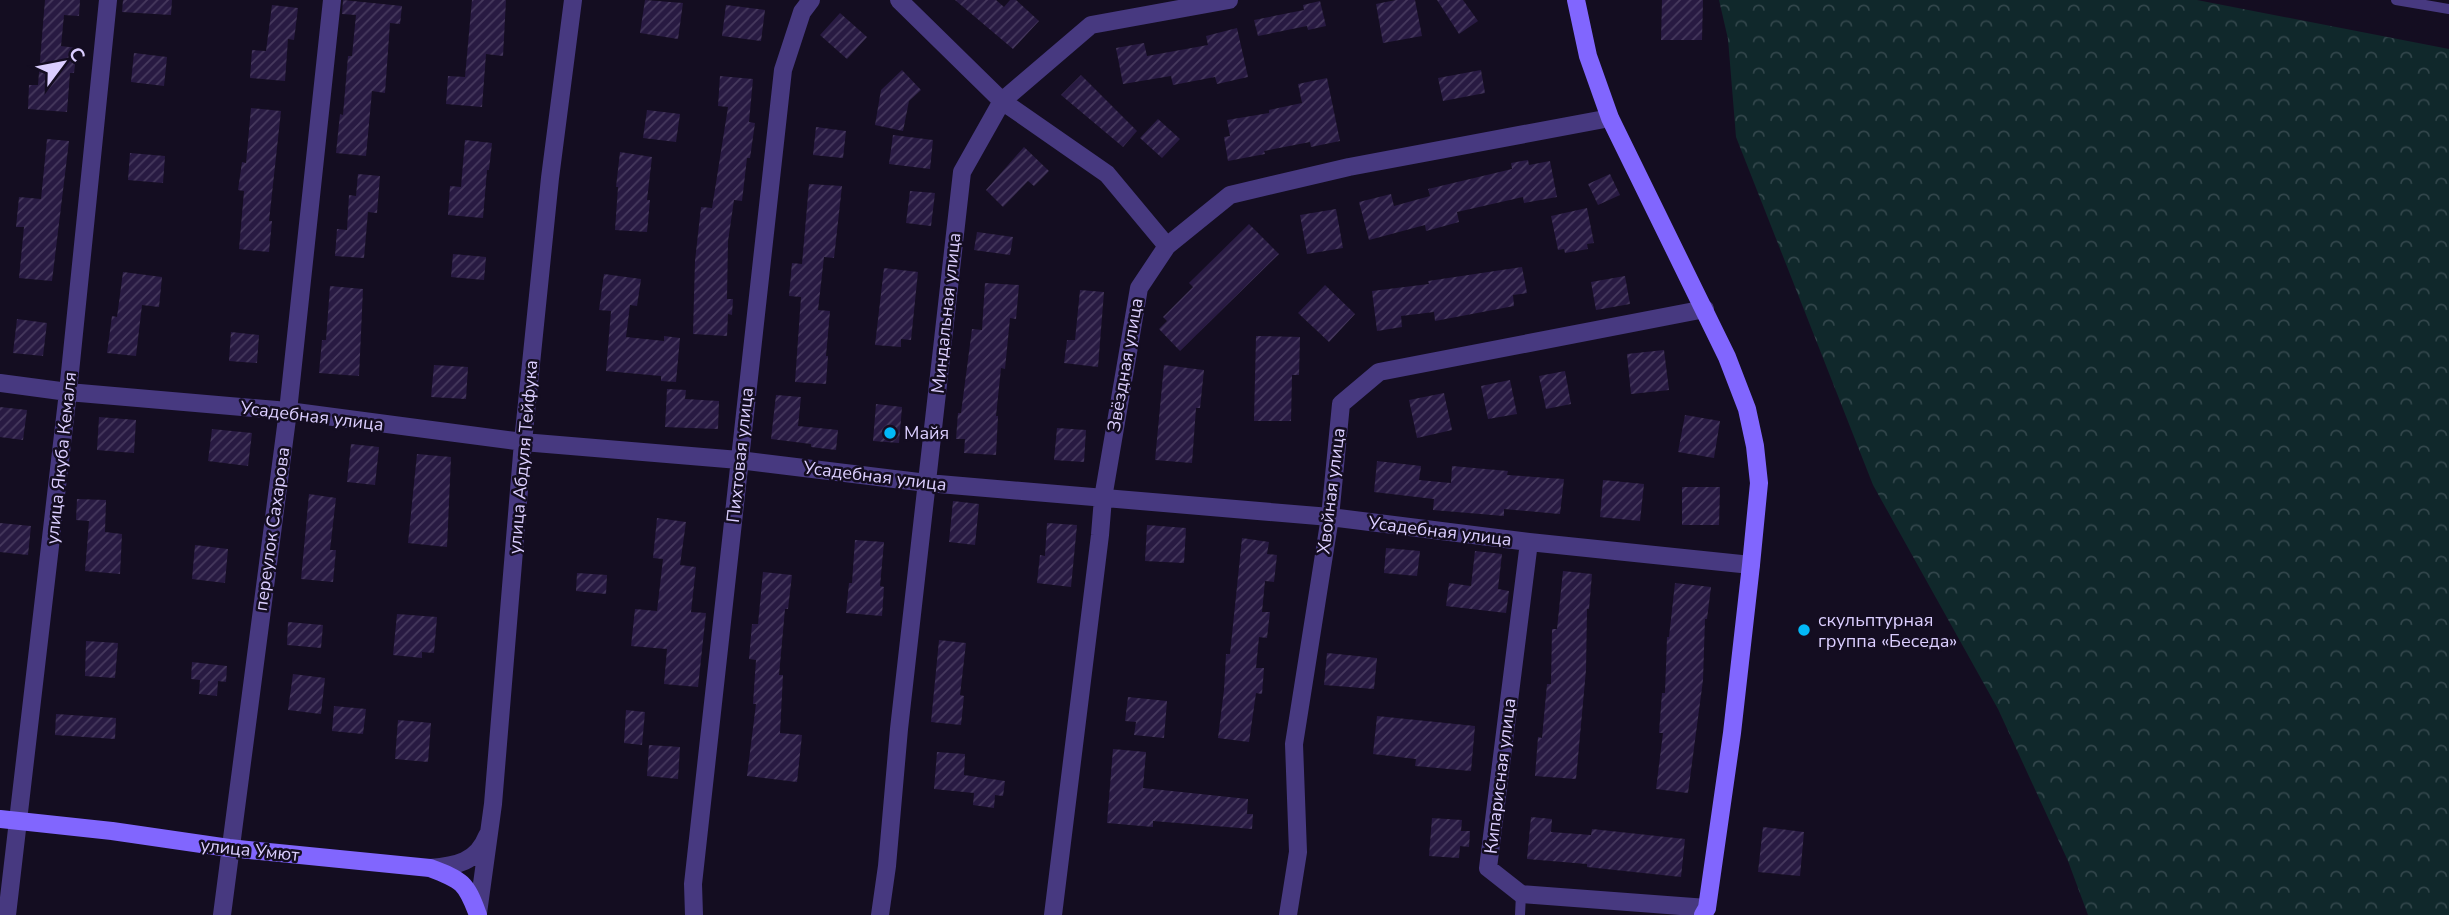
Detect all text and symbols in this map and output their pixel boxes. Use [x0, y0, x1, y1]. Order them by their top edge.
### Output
north arrow [28, 28, 98, 98]
text: С [62, 42, 91, 67]
street label: Миндальная улица [926, 231, 966, 395]
street label: Звёздная улица [1101, 296, 1149, 434]
street label: улица Абдуля Тейфука [503, 359, 543, 555]
street label: улица Якуба Кемаля [40, 371, 82, 545]
street label: Пихтовая улица [721, 386, 759, 524]
street label: Усадебная улица [238, 395, 385, 437]
place label: Майя [904, 421, 949, 445]
marker: Майя [882, 425, 898, 441]
street label: Хвойная улица [1311, 426, 1351, 556]
street label: переулок Сахарова [249, 445, 295, 613]
street label: Усадебная улица [801, 455, 948, 497]
street label: Усадебная улица [1366, 510, 1513, 552]
place label: скульптурная группа «Беседа» [1818, 608, 1957, 653]
marker: скульптурная группа «Беседа» [1796, 622, 1812, 638]
street label: Кипарисная улица [1479, 697, 1521, 855]
street label: улица Умют [199, 833, 301, 867]

